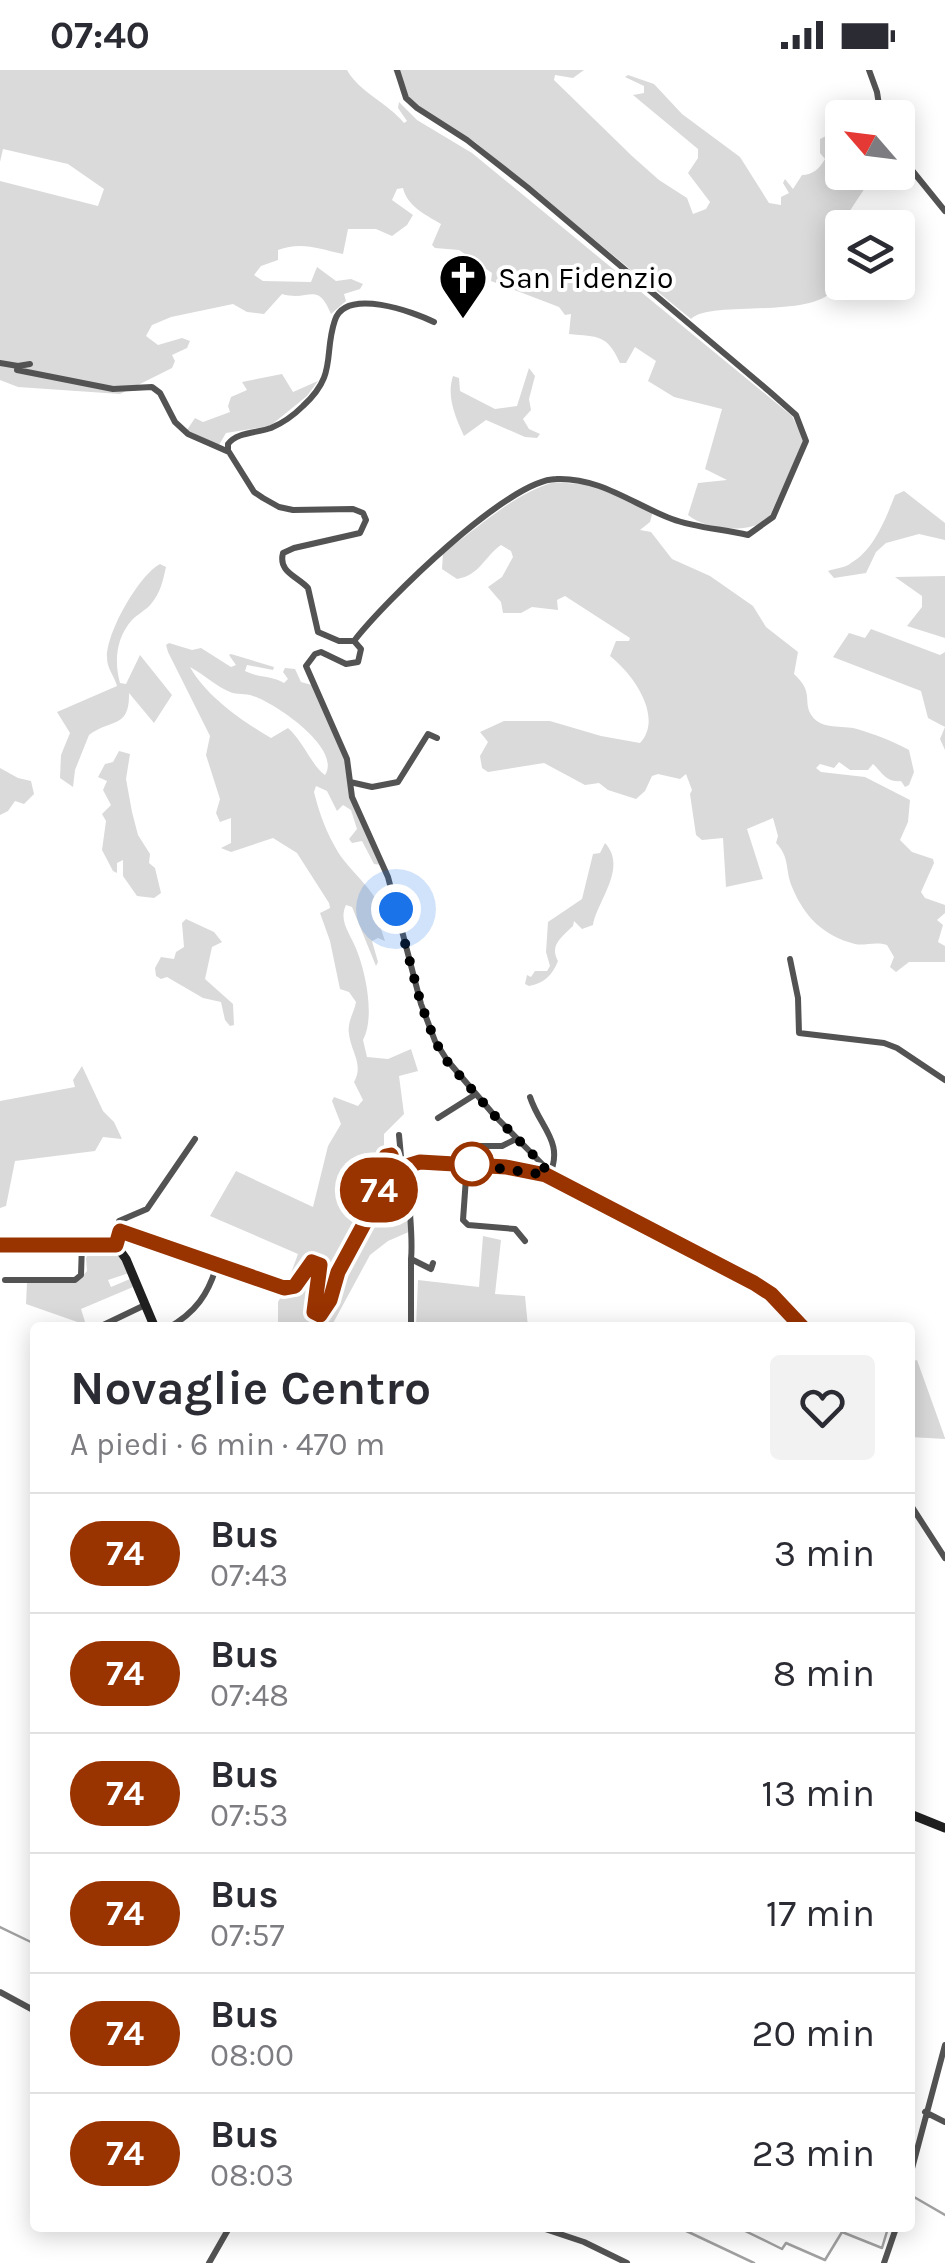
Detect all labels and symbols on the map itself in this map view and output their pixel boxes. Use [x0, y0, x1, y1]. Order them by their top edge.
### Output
north arrow [825, 100, 915, 190]
church icon: San Fidenzio [437, 252, 489, 320]
place label: San Fidenzio [498, 260, 673, 296]
your location [371, 884, 421, 934]
unlabelled marker [451, 1143, 493, 1185]
line badge: 74 [334, 1158, 424, 1222]

